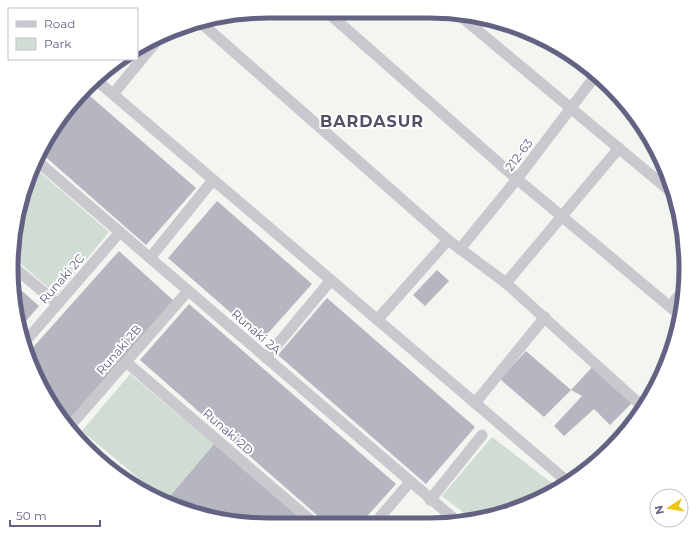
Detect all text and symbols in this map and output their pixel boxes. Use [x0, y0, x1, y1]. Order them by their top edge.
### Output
legend [8, 8, 138, 60]
text: Road [44, 16, 75, 31]
text: Park [44, 36, 72, 51]
district label: BARDASUR [320, 112, 424, 131]
street label: 212-63 [502, 135, 536, 174]
street label: Runaki 2C [36, 250, 88, 307]
street label: Runaki 2A [228, 306, 285, 358]
street label: Runaki 2B [93, 322, 144, 378]
street label: Runaki 2D [200, 406, 257, 458]
north arrow [649, 488, 689, 528]
scale bar [10, 502, 100, 528]
text: N [651, 504, 667, 516]
text: 50 m [16, 508, 47, 523]

